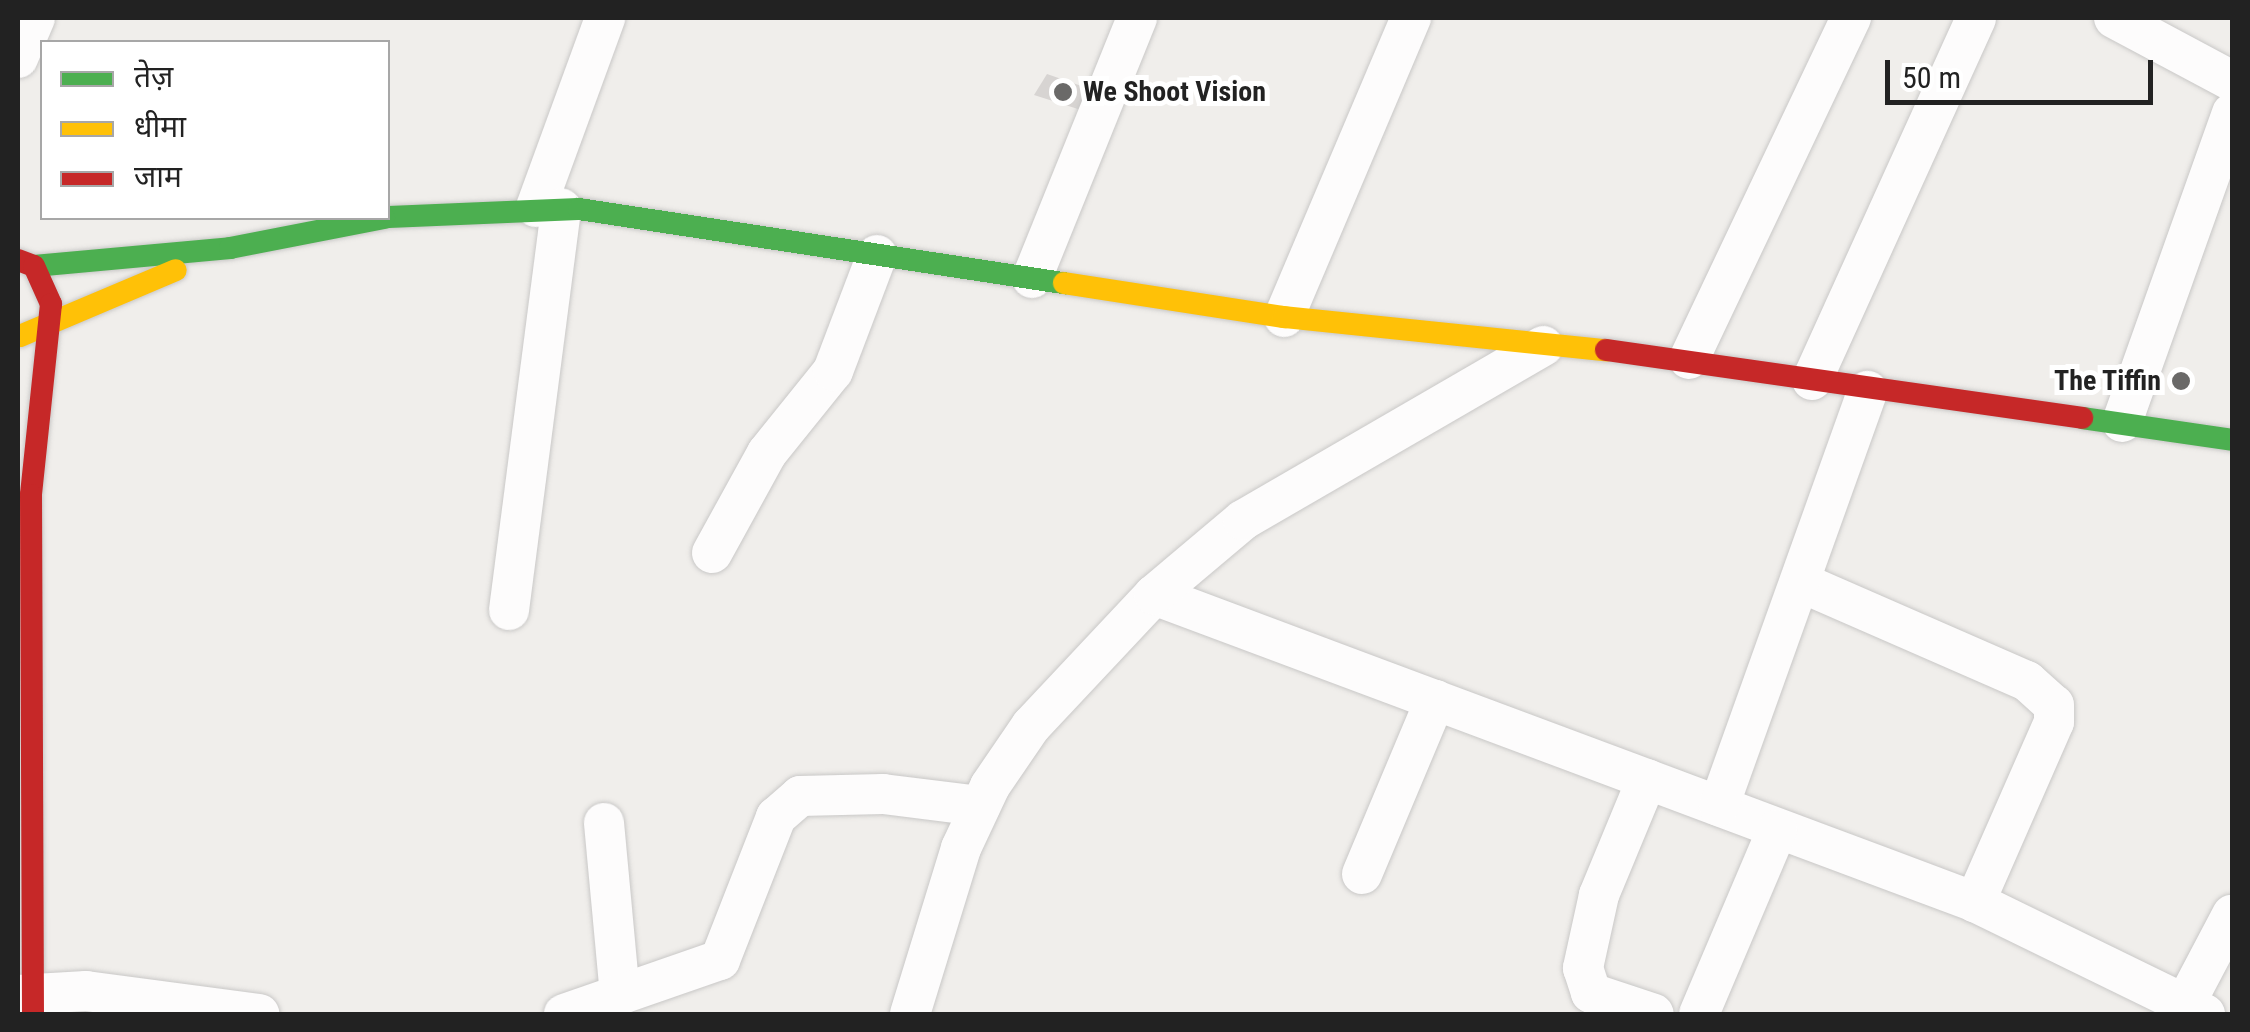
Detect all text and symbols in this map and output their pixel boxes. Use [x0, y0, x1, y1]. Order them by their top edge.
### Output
legend [40, 40, 390, 220]
scale bar [1890, 40, 2158, 102]
text: तेज़ [134, 59, 173, 94]
text: 50 m [1902, 60, 1961, 95]
place label: We Shoot Vision [1083, 75, 1266, 109]
marker: We Shoot Vision [1052, 81, 1074, 103]
text: धीमा [134, 109, 186, 144]
text: जाम [134, 159, 182, 194]
place label: The Tiffin [2053, 364, 2161, 398]
marker: The Tiffin [2170, 370, 2192, 392]

